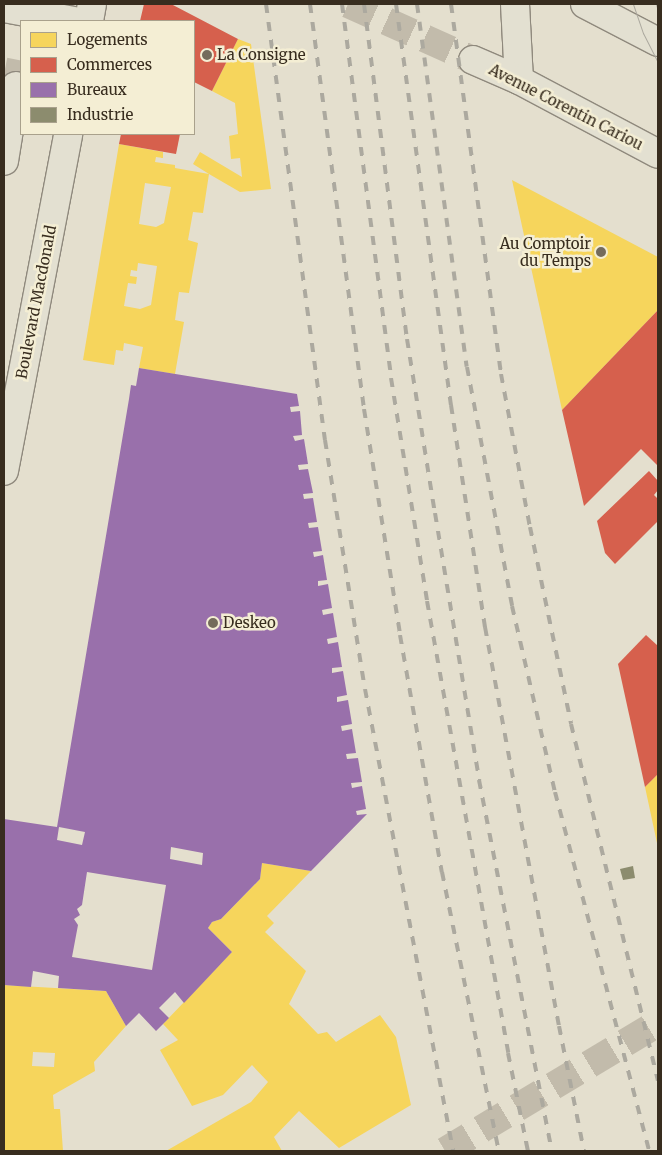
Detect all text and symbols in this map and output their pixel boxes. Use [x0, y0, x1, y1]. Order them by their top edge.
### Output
legend [20, 20, 195, 135]
text: Logements [67, 30, 148, 49]
place label: La Consigne [217, 46, 306, 64]
marker: La Consigne [201, 49, 213, 61]
text: Commerces [67, 55, 152, 74]
street label: Avenue Corentin Cariou [486, 60, 646, 154]
text: Bureaux [67, 80, 127, 99]
text: Industrie [67, 105, 133, 124]
street label: Boulevard Macdonald [12, 224, 60, 380]
place label: Au Comptoir du Temps [500, 234, 591, 269]
marker: Au Comptoir du Temps [595, 246, 607, 258]
place label: Deskeo [223, 614, 276, 632]
marker: Deskeo [207, 617, 219, 629]

